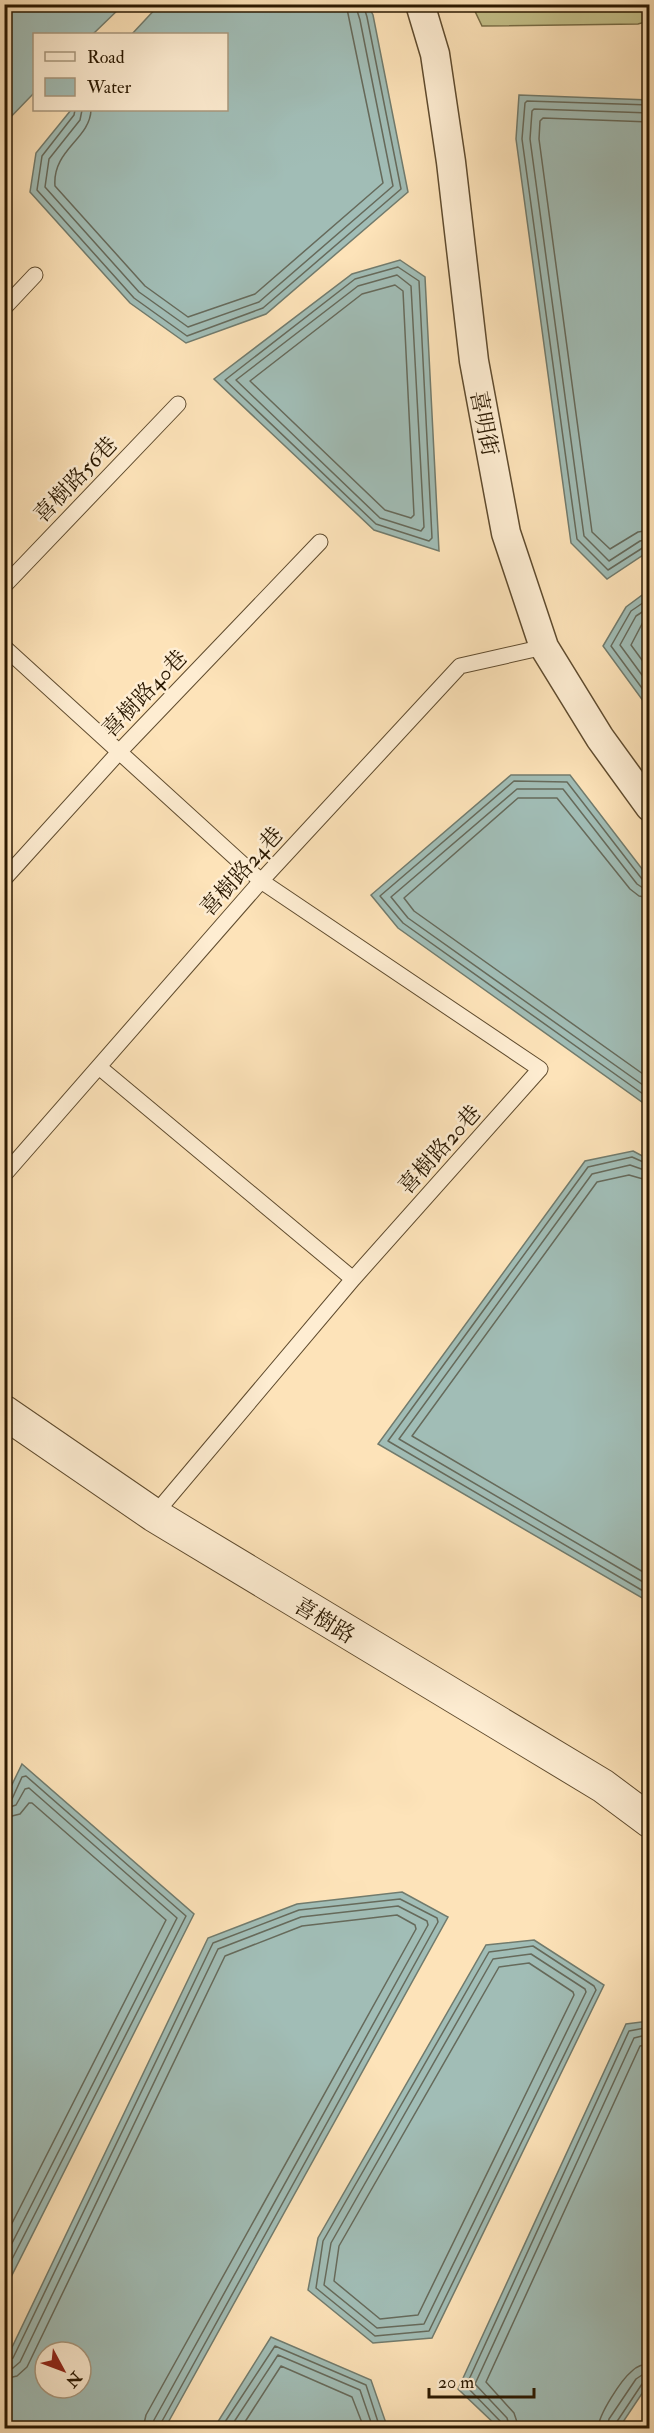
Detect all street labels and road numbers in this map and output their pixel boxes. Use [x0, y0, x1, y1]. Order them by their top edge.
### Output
street label: 喜明街 [464, 388, 504, 458]
street label: 喜樹路56巷 [28, 431, 124, 529]
street label: 喜樹路40巷 [96, 644, 193, 743]
street label: 喜樹路24巷 [194, 821, 289, 922]
street label: 喜樹路20巷 [392, 1099, 487, 1200]
street label: 喜樹路 [289, 1592, 360, 1650]

